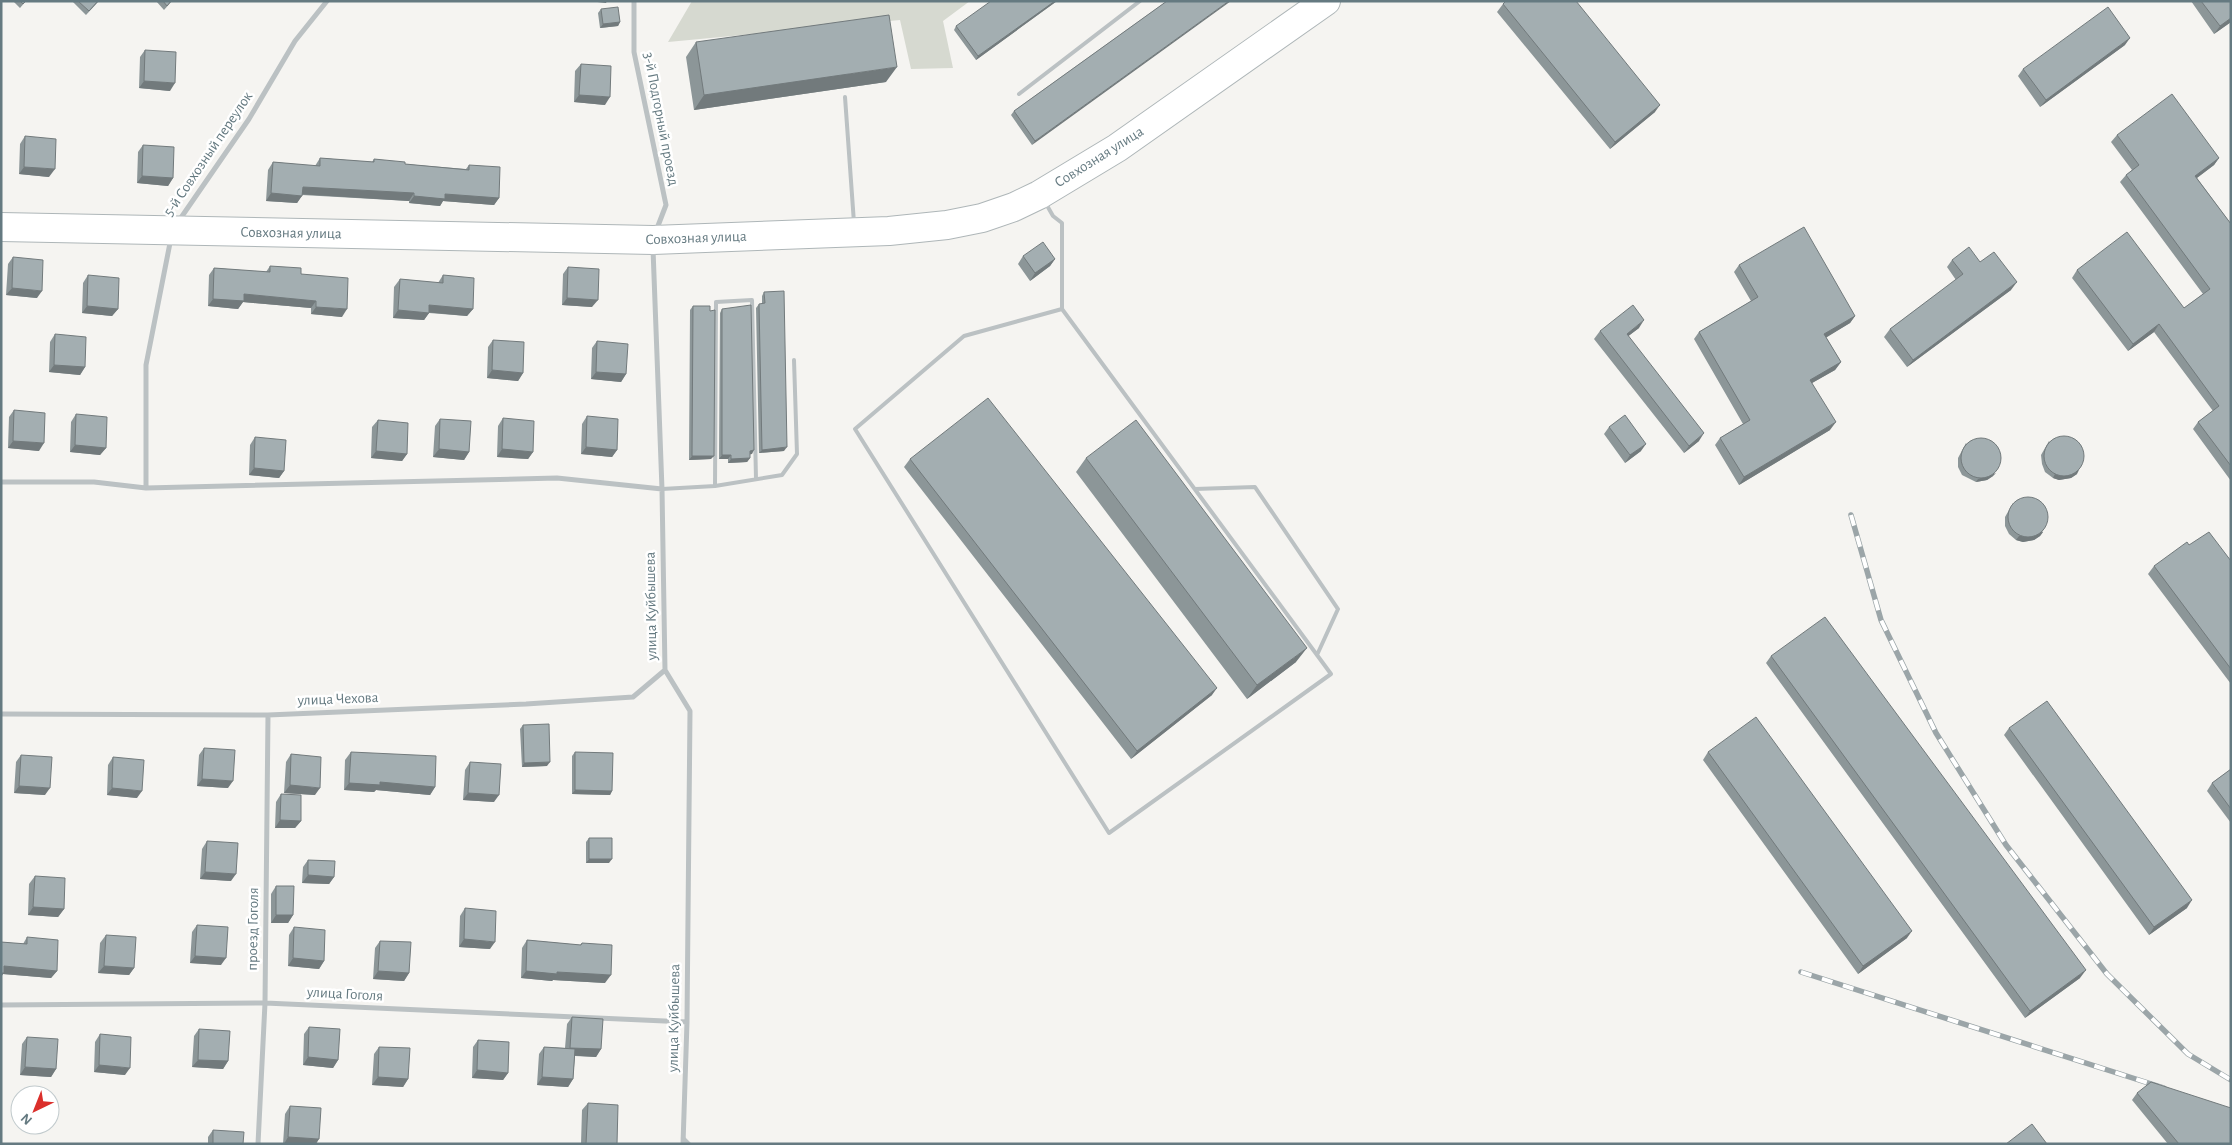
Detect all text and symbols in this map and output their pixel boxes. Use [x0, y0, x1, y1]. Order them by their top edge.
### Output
street label: 3-й Подгорный проезд [641, 51, 681, 187]
street label: 5-й Совхозный переулок [161, 89, 255, 219]
street label: Совхозная улица [1052, 124, 1146, 190]
street label: Совхозная улица [240, 225, 342, 241]
street label: Совхозная улица [645, 229, 747, 247]
street label: улица Куйбышева [643, 552, 659, 661]
street label: улица Чехова [296, 690, 379, 708]
street label: проезд Гоголя [245, 887, 261, 971]
street label: улица Куйбышева [666, 964, 682, 1073]
street label: улица Гоголя [306, 984, 383, 1003]
north arrow [10, 1085, 60, 1135]
text: N [18, 1110, 35, 1127]

